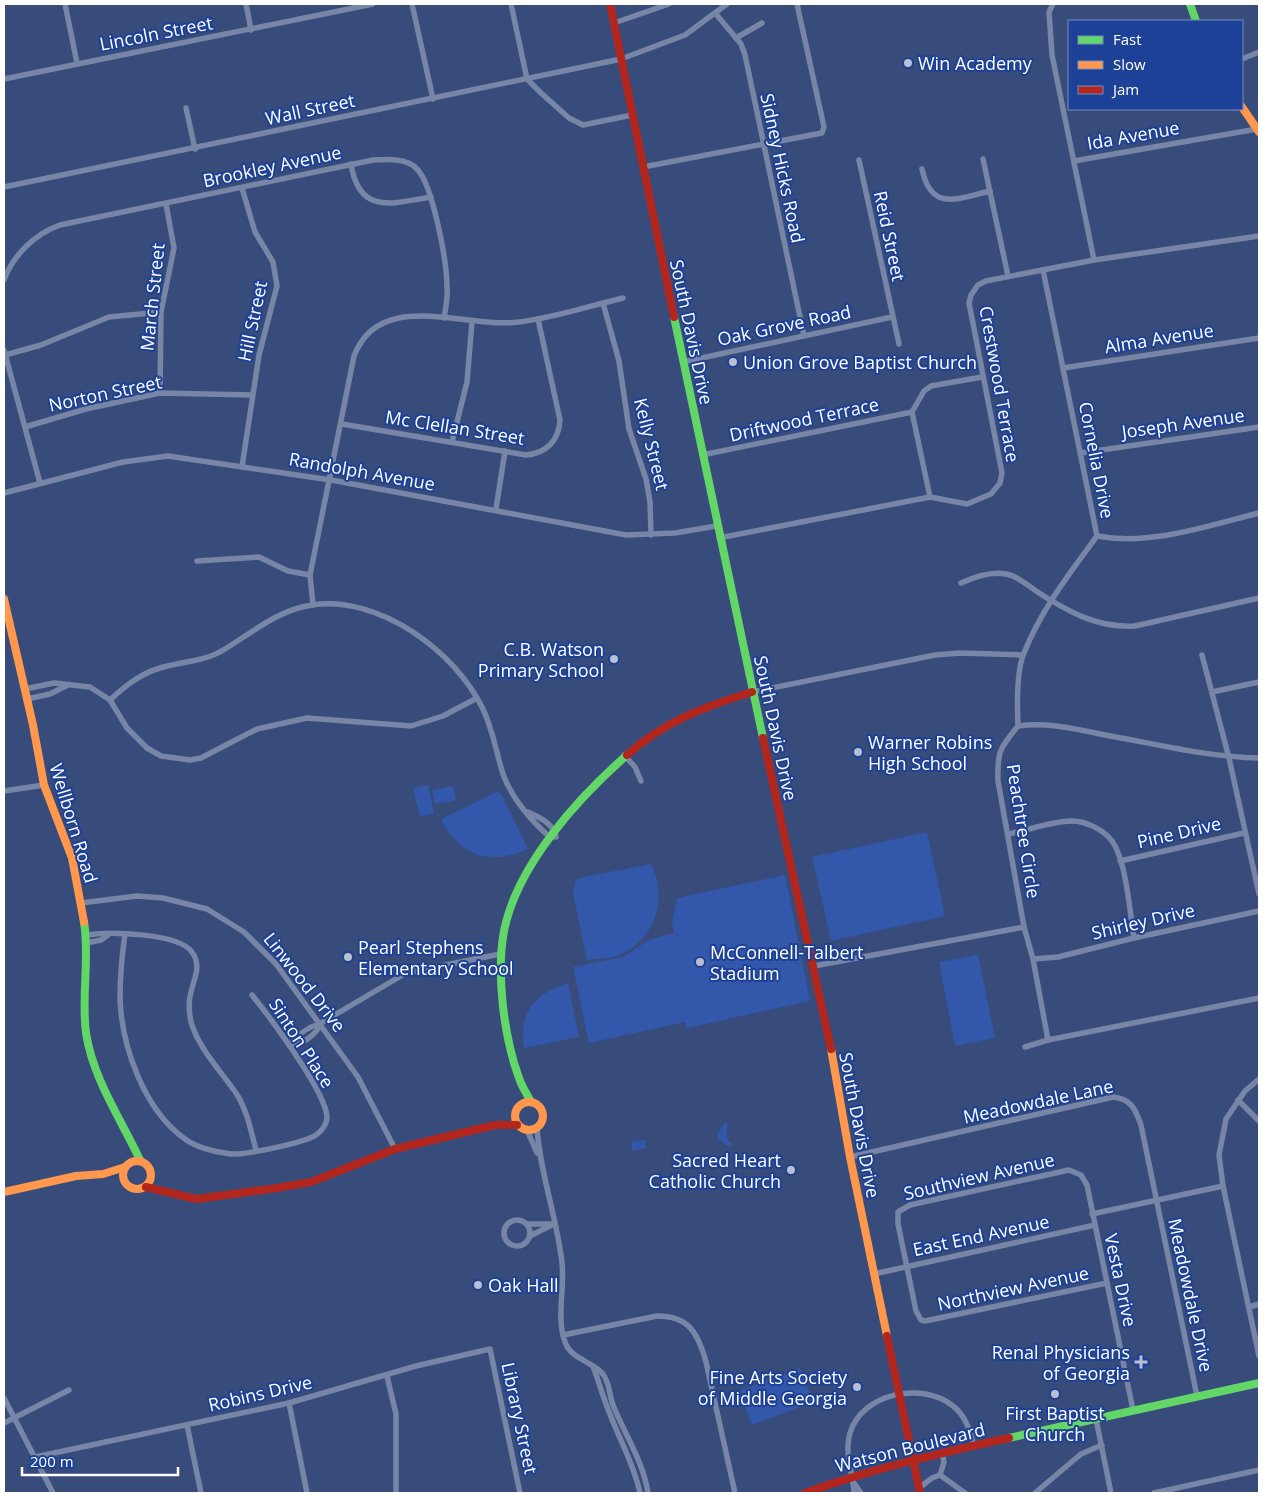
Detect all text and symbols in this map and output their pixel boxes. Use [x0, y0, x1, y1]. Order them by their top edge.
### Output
street label: Lincoln Street [97, 10, 215, 56]
legend [1068, 20, 1243, 110]
text: Fast [1113, 29, 1142, 49]
place label: Win Academy [918, 51, 1033, 75]
text: Slow [1113, 54, 1146, 74]
marker: Win Academy [902, 57, 914, 69]
text: Jam [1111, 79, 1139, 99]
street label: Wall Street [263, 88, 357, 130]
street label: Sidney Hicks Road [755, 91, 811, 245]
street label: Ida Avenue [1085, 115, 1181, 155]
street label: Brookley Avenue [200, 140, 344, 192]
street label: Reid Street [869, 189, 911, 283]
street label: March Street [134, 242, 170, 352]
street label: South Davis Drive [665, 257, 719, 407]
street label: Hill Street [232, 278, 272, 364]
street label: Oak Grove Road [715, 299, 853, 351]
street label: Crestwood Terrace [974, 304, 1026, 464]
street label: Alma Avenue [1103, 318, 1215, 358]
place label: Union Grove Baptist Church [743, 350, 977, 374]
marker: Union Grove Baptist Church [727, 356, 739, 368]
street label: Norton Street [46, 369, 164, 417]
street label: Driftwood Terrace [727, 391, 881, 447]
street label: Kelly Street [629, 395, 675, 493]
street label: Cornelia Drive [1074, 400, 1120, 520]
street label: Joseph Avenue [1118, 403, 1246, 444]
street label: Mc Clellan Street [384, 404, 526, 450]
street label: Randolph Avenue [287, 446, 437, 496]
place label: C.B. Watson Primary School [478, 637, 604, 682]
marker: C.B. Watson Primary School [608, 653, 620, 665]
street label: South Davis Drive [749, 653, 803, 803]
place label: Warner Robins High School [868, 730, 992, 775]
marker: Warner Robins High School [852, 746, 864, 758]
street label: Wellborn Road [44, 760, 104, 886]
street label: Peachtree Circle [1002, 762, 1046, 900]
street label: Pine Drive [1135, 811, 1223, 853]
street label: Shirley Drive [1089, 897, 1197, 945]
street label: Linwood Drive [258, 927, 352, 1037]
place label: Pearl Stephens Elementary School [358, 935, 514, 980]
place label: McConnell-Talbert Stadium [710, 940, 863, 985]
marker: Pearl Stephens Elementary School [342, 951, 354, 963]
marker: McConnell-Talbert Stadium [694, 956, 706, 968]
street label: Sinton Place [264, 993, 340, 1093]
street label: South Davis Drive [834, 1050, 886, 1200]
street label: Meadowdale Lane [961, 1073, 1115, 1129]
street label: Southview Avenue [901, 1147, 1057, 1205]
place label: Sacred Heart Catholic Church [649, 1148, 781, 1193]
marker: Sacred Heart Catholic Church [785, 1164, 797, 1176]
street label: East End Avenue [910, 1209, 1052, 1261]
street label: Meadowdale Drive [1163, 1216, 1219, 1374]
street label: Vesta Drive [1099, 1231, 1143, 1329]
street label: Northview Avenue [935, 1260, 1091, 1316]
place label: Oak Hall [488, 1273, 559, 1297]
marker: Oak Hall [472, 1279, 484, 1291]
place label: Renal Physicians of Georgia [992, 1340, 1130, 1385]
marker: Renal Physicians of Georgia [1134, 1355, 1148, 1369]
street label: Library Street [496, 1360, 544, 1476]
place label: Fine Arts Society of Middle Georgia [698, 1365, 848, 1410]
street label: Robins Drive [206, 1369, 314, 1417]
marker: Fine Arts Society of Middle Georgia [851, 1381, 863, 1393]
marker: First Baptist Church [1049, 1388, 1061, 1400]
place label: First Baptist Church [1005, 1401, 1105, 1446]
street label: Watson Boulevard [833, 1417, 987, 1477]
scale bar [22, 1444, 179, 1476]
text: 200 m [30, 1451, 74, 1471]

